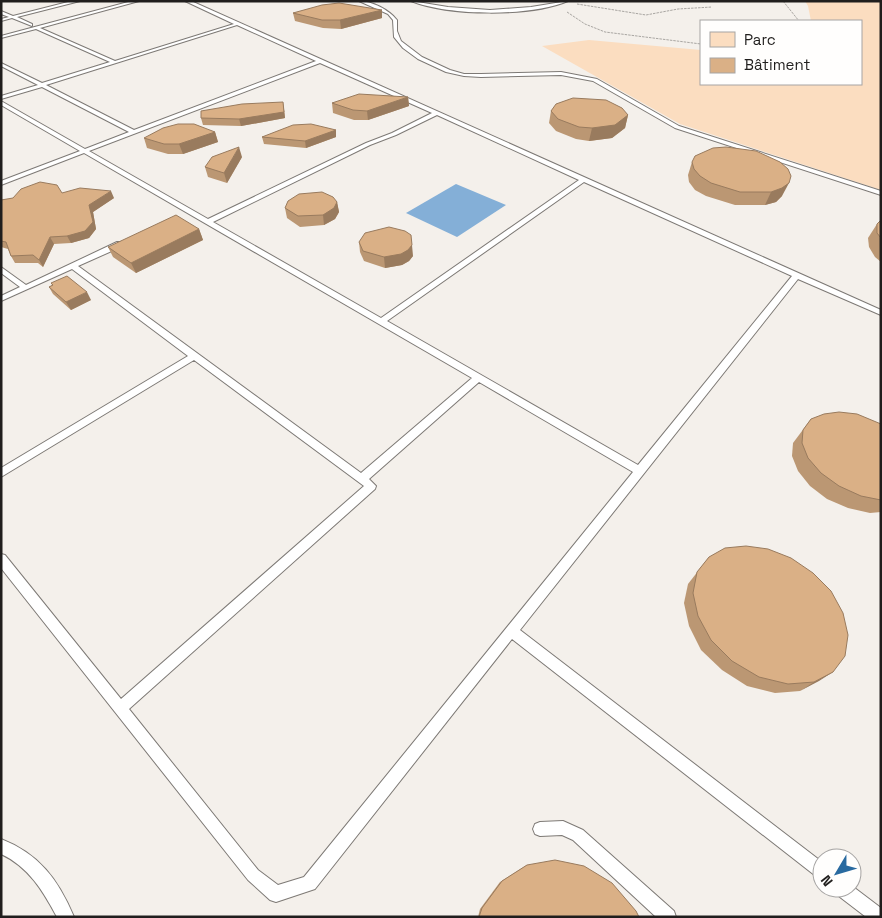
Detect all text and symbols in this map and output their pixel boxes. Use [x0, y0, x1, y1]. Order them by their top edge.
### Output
legend [700, 20, 862, 85]
text: Parc [744, 30, 776, 49]
text: Bâtiment [744, 55, 810, 74]
north arrow [812, 848, 862, 898]
text: N [817, 872, 837, 890]

